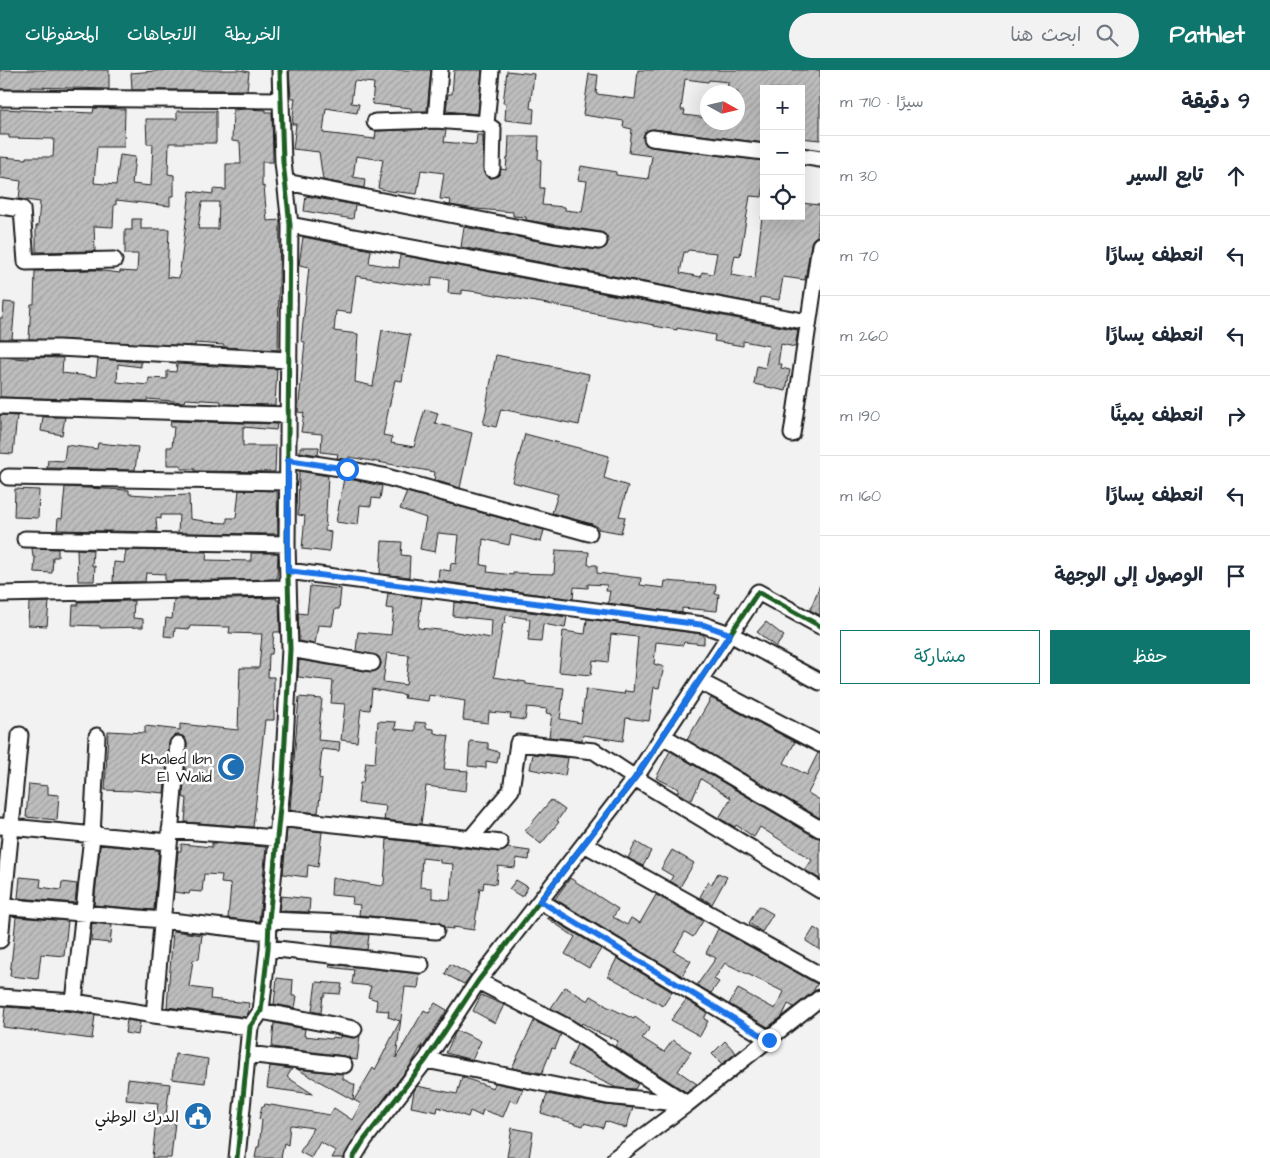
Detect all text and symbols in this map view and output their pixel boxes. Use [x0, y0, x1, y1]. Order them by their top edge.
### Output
search box [789, 13, 1139, 58]
text: Pathlet [1169, 18, 1245, 52]
icon: search [1093, 21, 1121, 49]
text: المحفوظات [25, 22, 99, 47]
text: الاتجاهات [127, 22, 197, 47]
text: الخريطة [225, 22, 281, 47]
text: ابحث هنا [1010, 22, 1081, 49]
north arrow [700, 85, 745, 130]
map controls [760, 85, 805, 220]
button: + [760, 85, 805, 130]
text: 9 دقيقة [1181, 87, 1250, 116]
text: سيرًا · 710 m [840, 91, 924, 113]
button: − [760, 130, 805, 175]
text: تابع السير [1128, 162, 1203, 189]
icon: ahead [1222, 162, 1250, 190]
text: 30 m [840, 165, 877, 187]
button: locate [760, 175, 805, 220]
text: انعطف يسارًا [1106, 242, 1203, 269]
icon: left [1222, 242, 1250, 270]
text: 70 m [840, 245, 879, 267]
text: انعطف يسارًا [1106, 322, 1203, 349]
icon: left [1222, 322, 1250, 350]
text: 260 m [840, 325, 888, 347]
text: انعطف يمينًا [1111, 402, 1203, 429]
icon: right [1222, 402, 1250, 430]
text: 190 m [840, 405, 880, 427]
route start [336, 458, 359, 481]
text: انعطف يسارًا [1106, 482, 1203, 509]
icon: left [1222, 482, 1250, 510]
text: 160 m [840, 485, 881, 507]
text: الوصول إلى الوجهة [1054, 562, 1203, 589]
icon: arrive [1222, 562, 1250, 590]
button: مشاركة [840, 630, 1040, 684]
button: حفظ [1050, 630, 1250, 684]
place label: Khaled Ibn El Walid [141, 748, 212, 788]
mosque icon: Khaled Ibn El Walid [216, 752, 246, 782]
route end [758, 1029, 781, 1052]
public building icon: الدرك الوطني [183, 1101, 213, 1131]
place label: الدرك الوطني [95, 1106, 179, 1131]

